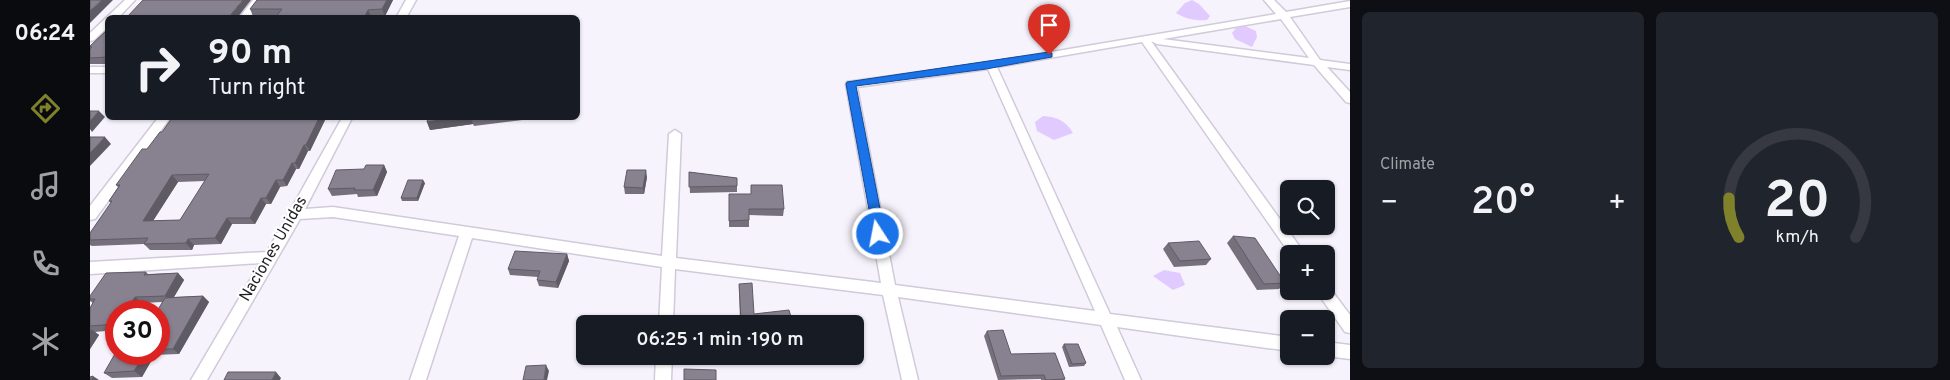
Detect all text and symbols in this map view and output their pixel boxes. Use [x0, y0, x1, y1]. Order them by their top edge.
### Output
pin [1028, 4, 1070, 55]
icon: arrive [1035, 11, 1063, 39]
text: 06:24 [15, 21, 75, 48]
text: 90 m [208, 32, 292, 76]
icon: right [125, 35, 190, 100]
text: Turn right [208, 75, 305, 102]
icon: directions [28, 91, 63, 126]
text: Climate [1380, 155, 1435, 175]
icon: music [28, 168, 63, 203]
text: 20 [1764, 170, 1830, 236]
text: 20° [1471, 179, 1535, 228]
map controls [1280, 180, 1335, 365]
button: search [1280, 180, 1335, 235]
text: − [1380, 186, 1398, 222]
text: + [1608, 186, 1626, 222]
street label: Naciones Unidas [236, 193, 312, 305]
position arrow [851, 207, 903, 259]
text: km/h [1775, 226, 1819, 249]
button: + [1280, 245, 1335, 300]
icon: phone [28, 246, 63, 281]
speed limit sign: 30 [105, 300, 170, 365]
button: − [1280, 310, 1335, 365]
icon: climate [28, 324, 63, 359]
text: 06:25 · 1 min · 190 m [636, 328, 804, 352]

